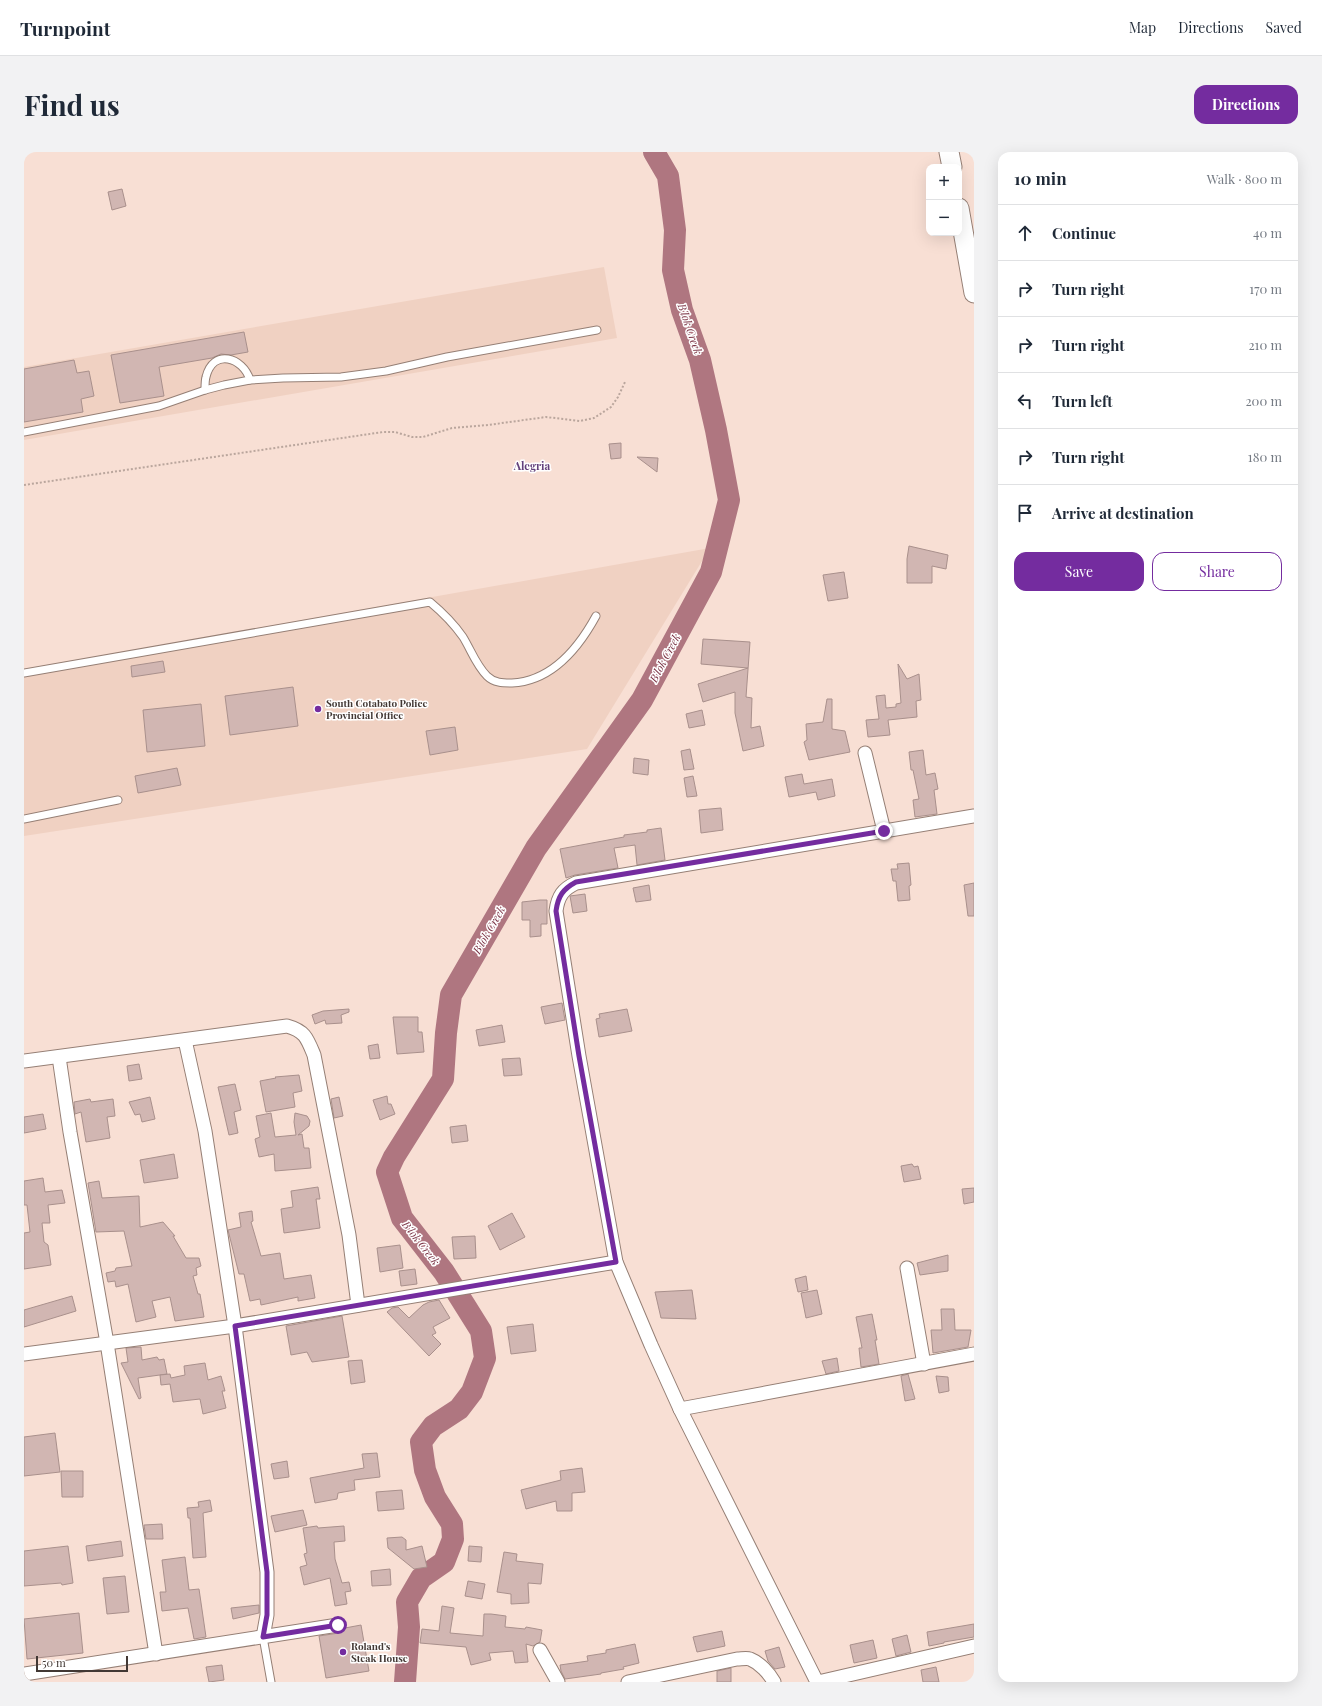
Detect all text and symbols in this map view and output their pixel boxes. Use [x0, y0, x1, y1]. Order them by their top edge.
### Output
text: Turnpoint [20, 15, 110, 41]
text: Map [1129, 18, 1156, 37]
text: Directions [1178, 18, 1244, 37]
text: Saved [1266, 18, 1302, 37]
button: Directions [1194, 85, 1298, 124]
text: Find us [24, 86, 120, 123]
map controls [926, 164, 962, 236]
button: + [926, 164, 962, 200]
text: 10 min [1014, 167, 1067, 189]
text: Walk · 800 m [1207, 170, 1282, 187]
button: − [926, 200, 962, 236]
icon: ahead [1014, 222, 1036, 244]
text: Continue [1052, 223, 1116, 243]
text: 40 m [1253, 224, 1282, 241]
icon: right [1014, 278, 1036, 300]
text: Turn right [1052, 279, 1125, 299]
text: 170 m [1249, 280, 1282, 297]
water label: B'lok Creek [674, 300, 706, 357]
icon: right [1014, 334, 1036, 356]
text: Turn right [1052, 335, 1125, 355]
text: 210 m [1248, 336, 1282, 353]
icon: left [1014, 390, 1036, 412]
text: Turn left [1052, 391, 1113, 411]
text: 200 m [1245, 392, 1282, 409]
icon: right [1014, 446, 1036, 468]
text: Turn right [1052, 447, 1125, 467]
text: 180 m [1248, 448, 1282, 465]
district label: Alegria [513, 458, 551, 473]
icon: arrive [1014, 502, 1036, 524]
text: Arrive at destination [1052, 503, 1194, 523]
button: Save [1014, 552, 1144, 591]
button: Share [1152, 552, 1282, 591]
water label: B'lok Creek [645, 631, 684, 685]
place label: South Cotabato Police Provincial Office [326, 696, 427, 722]
marker: South Cotabato Police Provincial Office [313, 704, 323, 714]
route end [875, 822, 893, 840]
water label: B'lok Creek [468, 903, 508, 957]
water label: B'lok Creek [399, 1216, 444, 1268]
route start [329, 1616, 347, 1634]
place label: Roland's Steak House [351, 1639, 408, 1665]
marker: Roland's Steak House [338, 1647, 348, 1657]
scale bar [36, 1654, 128, 1673]
text: 50 m [42, 1655, 66, 1670]

